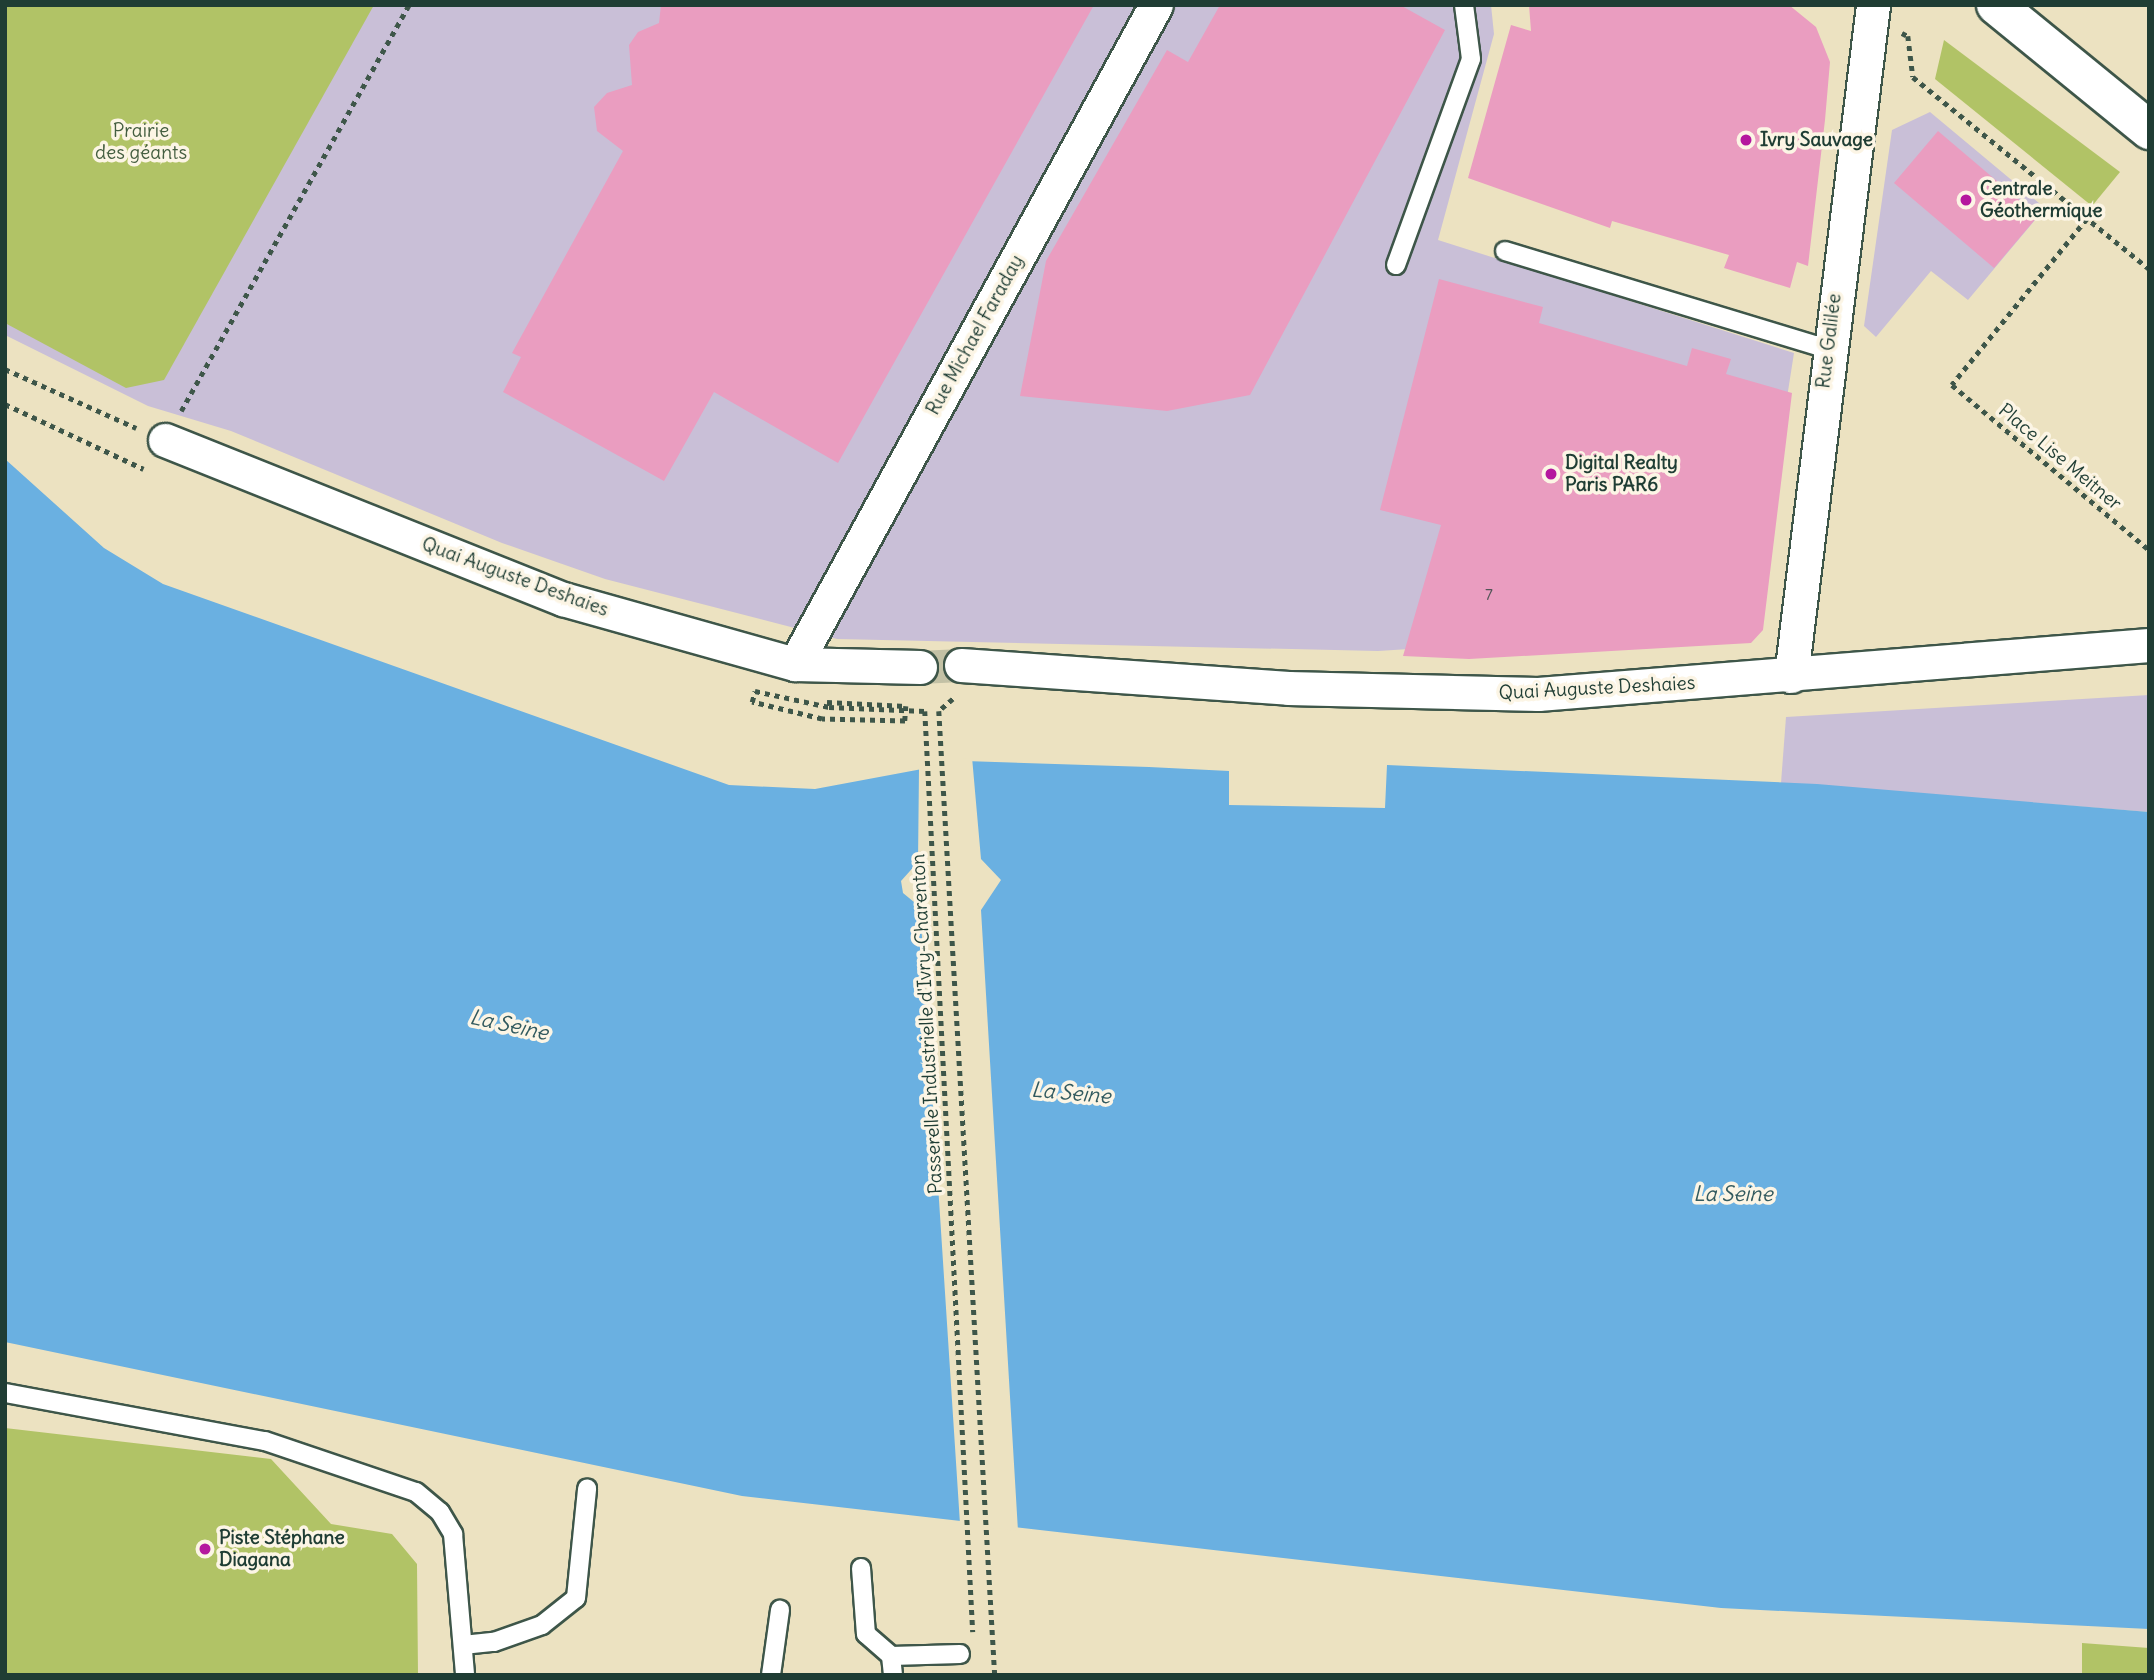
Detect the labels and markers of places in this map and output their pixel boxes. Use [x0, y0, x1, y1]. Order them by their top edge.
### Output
place label: Ivry Sauvage [1760, 129, 1873, 151]
marker: Ivry Sauvage [1738, 132, 1754, 148]
place label: Centrale Géothermique [1980, 178, 2103, 222]
marker: Centrale Géothermique [1958, 192, 1974, 208]
place label: Digital Realty Paris PAR6 [1565, 452, 1678, 496]
marker: Digital Realty Paris PAR6 [1543, 466, 1559, 482]
place label: Piste Stéphane Diagana [219, 1527, 345, 1571]
marker: Piste Stéphane Diagana [197, 1541, 213, 1557]

